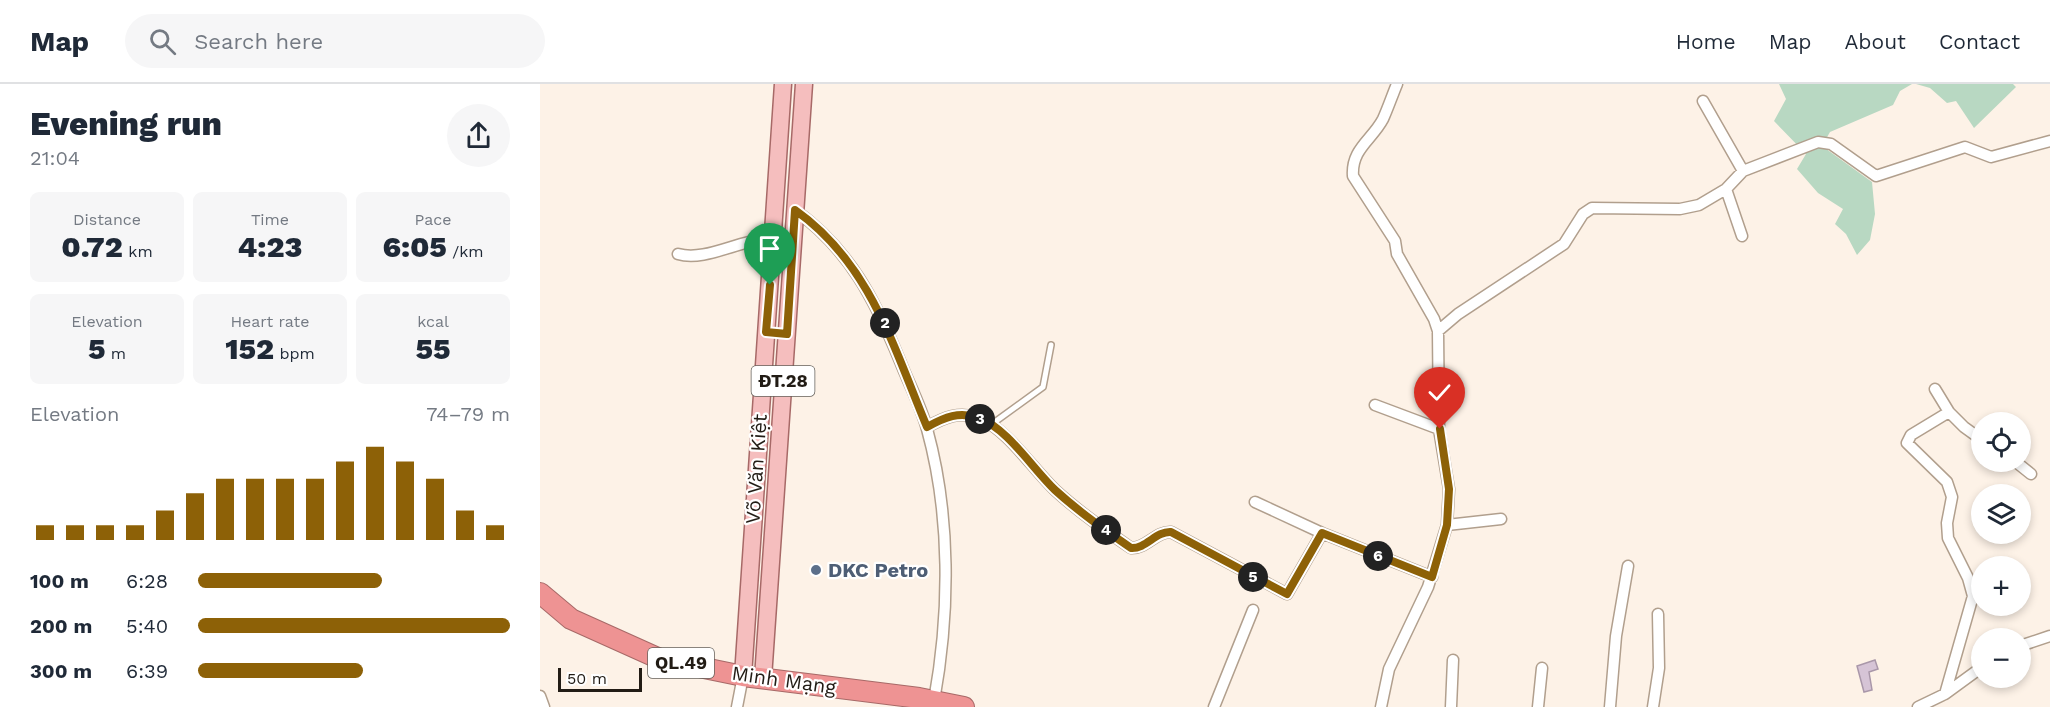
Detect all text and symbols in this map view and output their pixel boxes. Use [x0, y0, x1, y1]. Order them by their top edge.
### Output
search box [125, 14, 545, 68]
text: Map [30, 25, 89, 58]
icon: search [146, 25, 179, 58]
text: Search here [194, 29, 323, 54]
text: Home [1676, 29, 1736, 54]
text: Map [1769, 29, 1812, 54]
text: About [1845, 29, 1906, 54]
text: Contact [1939, 29, 2020, 54]
text: Evening run [30, 104, 222, 143]
button: share [447, 104, 510, 167]
text: 21:04 [30, 146, 80, 170]
text: Distance [73, 210, 141, 229]
text: Time [251, 210, 289, 229]
text: Pace [414, 210, 452, 229]
pin [744, 223, 795, 285]
text: 0.72 [61, 229, 123, 264]
text: 4:23 [238, 229, 302, 264]
text: 6:05 [382, 229, 447, 264]
icon: arrive [753, 232, 786, 265]
text: km [123, 242, 153, 261]
text: /km [447, 242, 484, 261]
pin: 2 [870, 308, 900, 338]
text: Elevation [71, 312, 143, 331]
text: Heart rate [230, 312, 310, 331]
text: kcal [417, 312, 449, 331]
text: 2 [880, 313, 890, 332]
text: 5 [88, 331, 105, 366]
text: 152 [225, 331, 274, 366]
text: 55 [416, 331, 450, 366]
text: m [105, 344, 126, 363]
text: bpm [274, 344, 315, 363]
road number: ĐT.28 [752, 366, 814, 396]
pin [1414, 367, 1465, 429]
icon: check [1423, 376, 1456, 409]
text: Elevation [30, 402, 119, 426]
text: 74–79 m [426, 402, 510, 426]
pin: 3 [965, 404, 995, 434]
text: 3 [975, 409, 985, 428]
street label: Võ Văn Kiệt [740, 412, 772, 525]
map controls [1971, 412, 2031, 688]
button: locate [1971, 412, 2031, 472]
button: layers [1971, 484, 2031, 544]
pin: 4 [1091, 515, 1121, 545]
text: 4 [1101, 520, 1111, 539]
pin: 6 [1363, 541, 1393, 571]
text: 6 [1373, 546, 1383, 565]
button: + [1971, 556, 2031, 616]
place label: DKC Petro [828, 558, 928, 582]
pin: 5 [1238, 562, 1268, 592]
marker: DKC Petro [809, 563, 823, 577]
text: 5 [1248, 567, 1258, 586]
text: 100 m [30, 569, 89, 593]
text: 6:28 [126, 569, 168, 593]
text: 200 m [30, 614, 92, 638]
text: 5:40 [126, 614, 168, 638]
button: − [1971, 628, 2031, 688]
road number: QL.49 [648, 648, 714, 678]
text: 300 m [30, 659, 92, 683]
text: 6:39 [126, 659, 168, 683]
street label: Minh Mạng [730, 661, 838, 699]
scale bar [558, 665, 642, 692]
text: 50 m [567, 669, 607, 688]

